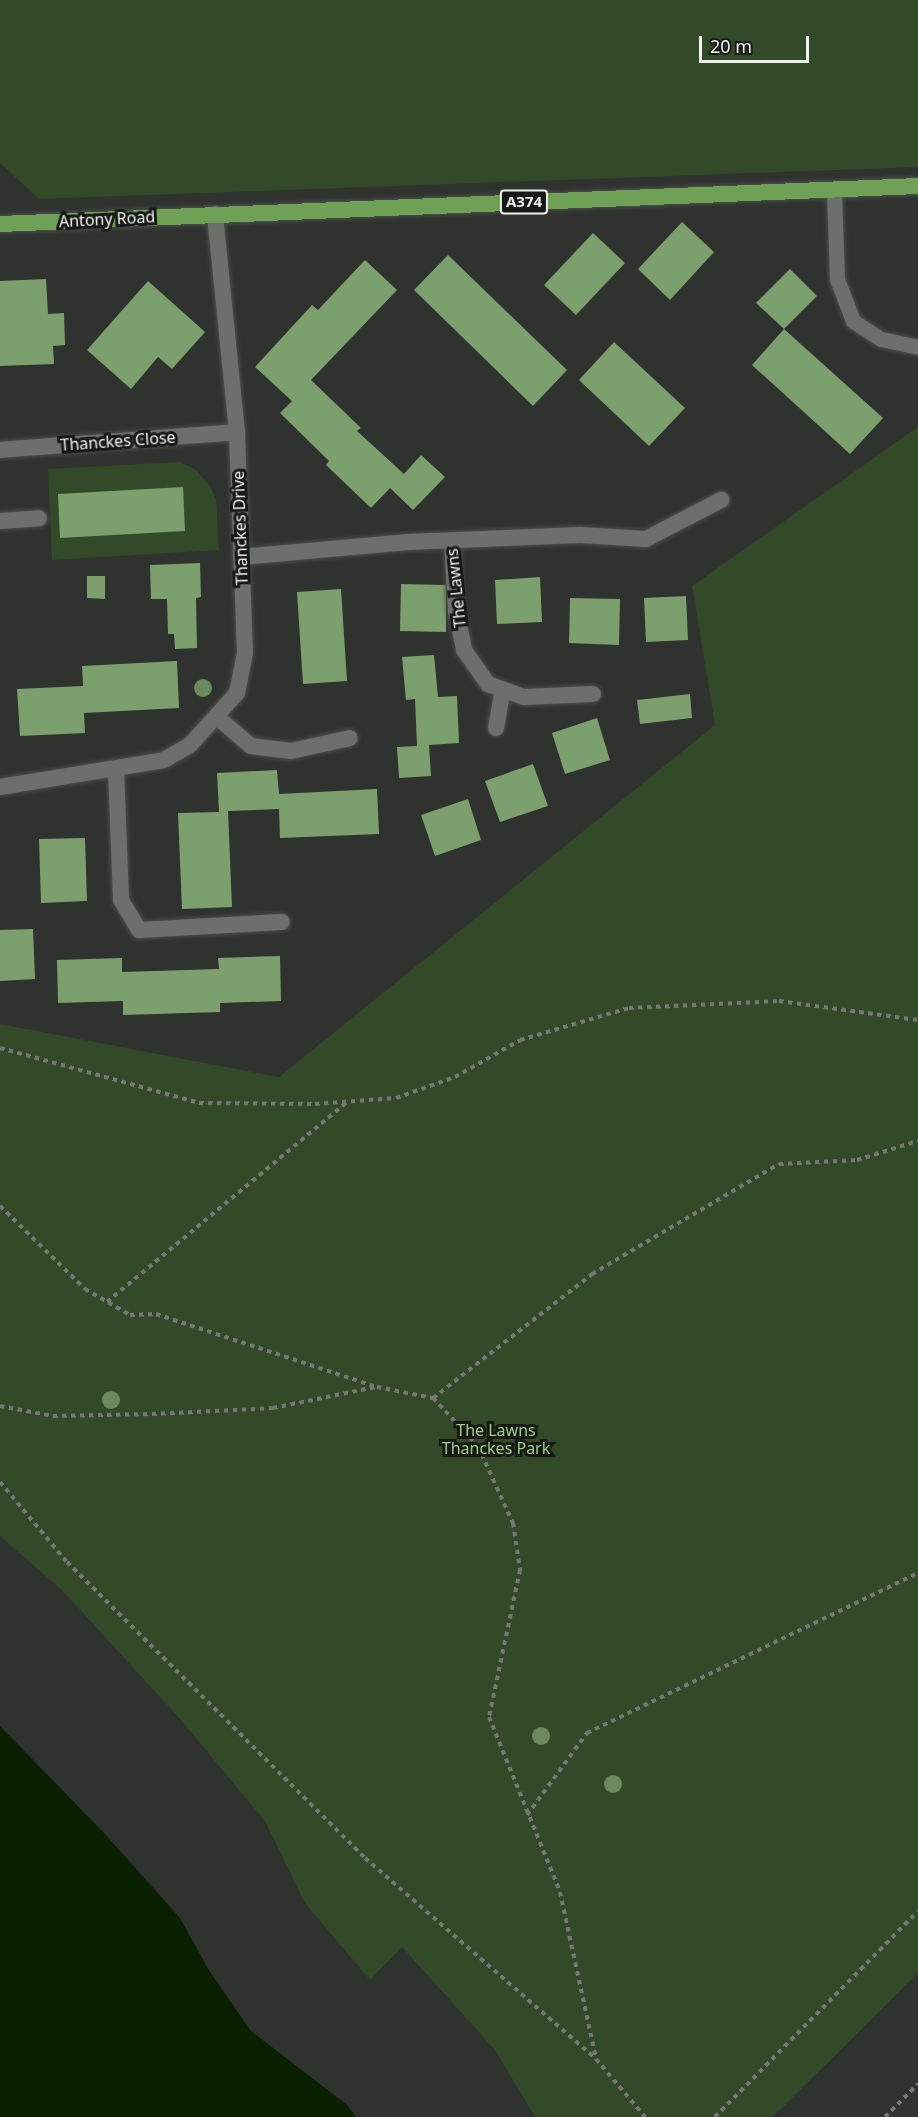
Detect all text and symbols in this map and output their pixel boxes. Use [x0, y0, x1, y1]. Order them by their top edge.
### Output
scale bar [702, 24, 812, 62]
text: 20 m [710, 34, 752, 58]
road number: A374 [498, 190, 550, 214]
street label: Antony Road [58, 207, 156, 231]
street label: Thanckes Close [60, 427, 176, 455]
street label: Thanckes Drive [228, 471, 252, 585]
street label: The Lawns [442, 547, 470, 629]
park label: The Lawns Thanckes Park [442, 1420, 550, 1458]

